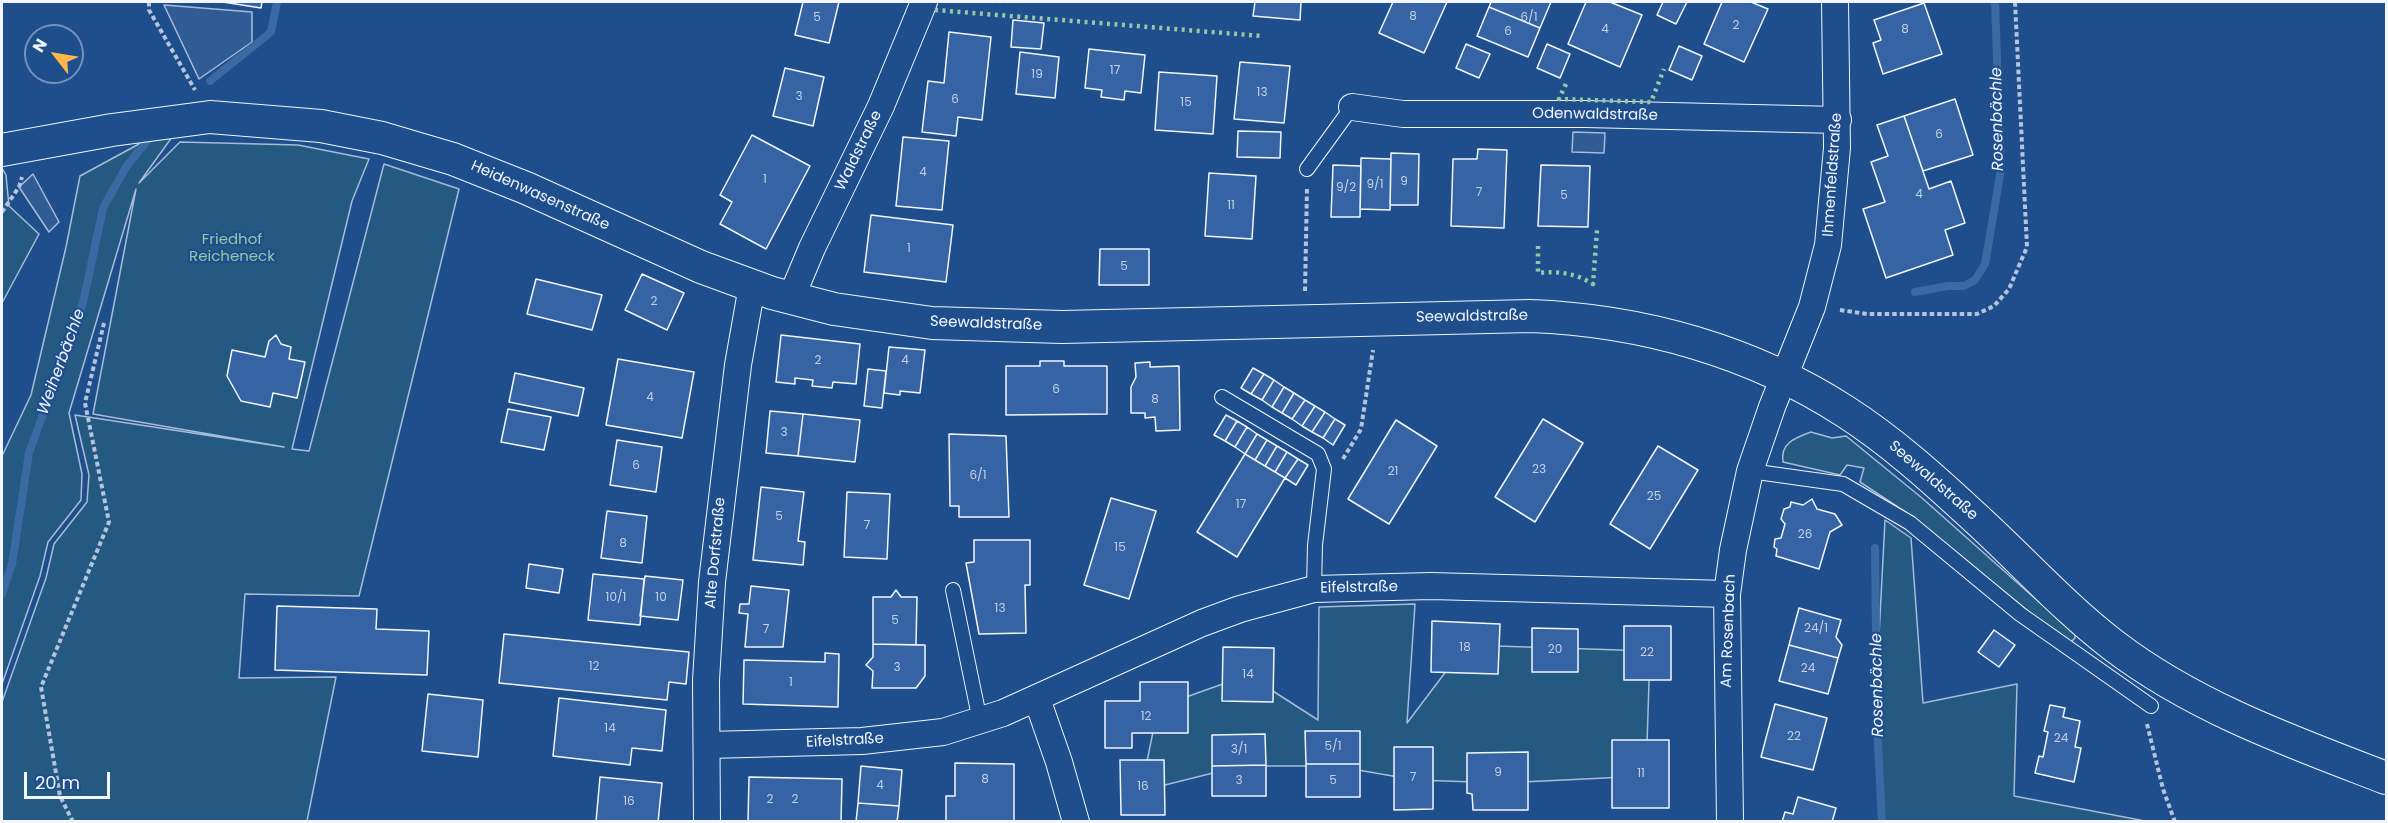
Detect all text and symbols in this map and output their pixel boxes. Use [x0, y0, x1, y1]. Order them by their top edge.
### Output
house number: 8 [1409, 10, 1417, 24]
house number: 5 [813, 11, 821, 25]
house number: 6/1 [1520, 11, 1538, 25]
house number: 2 [1733, 19, 1739, 33]
house number: 4 [1601, 23, 1609, 37]
house number: 8 [1901, 23, 1909, 37]
north arrow [24, 24, 84, 84]
house number: 6 [1504, 25, 1512, 39]
text: N [27, 34, 53, 57]
house number: 17 [1110, 64, 1120, 78]
water label: Rosenbächle [1987, 67, 2009, 171]
house number: 19 [1031, 68, 1043, 82]
house number: 13 [1257, 86, 1267, 100]
house number: 3 [795, 90, 803, 104]
house number: 6 [951, 93, 959, 107]
house number: 15 [1180, 96, 1192, 110]
street label: Odenwaldstraße [1532, 105, 1658, 125]
street label: Waldstraße [832, 108, 886, 194]
street label: Ihmenfeldstraße [1820, 112, 1846, 238]
house number: 6 [1935, 128, 1943, 142]
street label: Heidenwasenstraße [468, 157, 612, 235]
house number: 4 [919, 166, 927, 180]
house number: 1 [763, 173, 767, 187]
house number: 9 [1400, 175, 1408, 189]
house number: 9/1 [1366, 178, 1384, 192]
house number: 9/2 [1336, 181, 1356, 195]
house number: 7 [1476, 186, 1482, 200]
house number: 4 [1915, 188, 1923, 202]
house number: 5 [1560, 189, 1568, 203]
house number: 11 [1227, 199, 1235, 213]
park label: Friedhof Reicheneck [189, 231, 275, 266]
house number: 1 [907, 242, 911, 256]
house number: 5 [1120, 260, 1128, 274]
house number: 2 [651, 295, 657, 309]
water label: Weiherbächle [34, 307, 90, 417]
street label: Seewaldstraße [1416, 307, 1528, 327]
street label: Seewaldstraße [930, 313, 1042, 335]
house number: 2 [815, 354, 821, 368]
house number: 4 [901, 354, 909, 368]
house number: 6 [1052, 383, 1060, 397]
house number: 4 [646, 391, 654, 405]
house number: 8 [1151, 393, 1159, 407]
house number: 3 [780, 426, 788, 440]
street label: Seewaldstraße [1885, 437, 1981, 525]
house number: 6 [632, 459, 640, 473]
house number: 23 [1532, 463, 1546, 477]
house number: 21 [1388, 465, 1398, 479]
house number: 6/1 [969, 469, 987, 483]
house number: 25 [1647, 490, 1661, 504]
street label: Alte Dorfstraße [702, 497, 730, 609]
house number: 17 [1236, 498, 1246, 512]
house number: 5 [775, 510, 783, 524]
house number: 7 [864, 519, 870, 533]
house number: 26 [1798, 528, 1812, 542]
house number: 8 [619, 537, 627, 551]
house number: 15 [1114, 541, 1126, 555]
street label: Am Rosenbach [1718, 574, 1740, 688]
street label: Eifelstraße [1320, 578, 1398, 598]
house number: 10/1 [606, 591, 626, 605]
house number: 10 [655, 591, 667, 605]
house number: 13 [995, 602, 1005, 616]
house number: 5 [891, 614, 899, 628]
house number: 24/1 [1804, 622, 1828, 636]
house number: 7 [763, 623, 769, 637]
water label: Rosenbächle [1867, 633, 1889, 737]
house number: 18 [1459, 641, 1471, 655]
house number: 20 [1548, 643, 1562, 657]
house number: 22 [1640, 646, 1654, 660]
house number: 12 [589, 660, 599, 674]
house number: 3 [893, 661, 901, 675]
house number: 24 [1801, 662, 1815, 676]
house number: 14 [1242, 668, 1254, 682]
house number: 1 [789, 676, 793, 690]
house number: 12 [1141, 710, 1151, 724]
house number: 14 [604, 722, 616, 736]
street label: Eifelstraße [806, 730, 884, 752]
house number: 22 [1787, 730, 1801, 744]
house number: 24 [2054, 732, 2068, 746]
house number: 5/1 [1324, 740, 1342, 754]
house number: 3/1 [1231, 743, 1247, 757]
scale bar [27, 760, 112, 798]
house number: 9 [1494, 766, 1502, 780]
house number: 11 [1637, 767, 1645, 781]
text: 20 m [35, 770, 80, 795]
house number: 7 [1410, 771, 1416, 785]
house number: 8 [981, 773, 989, 787]
house number: 3 [1235, 774, 1243, 788]
house number: 5 [1329, 774, 1337, 788]
house number: 4 [876, 779, 884, 793]
house number: 16 [1137, 780, 1149, 794]
house number: 2 [767, 793, 773, 807]
house number: 2 [792, 793, 798, 807]
house number: 16 [623, 795, 635, 809]

